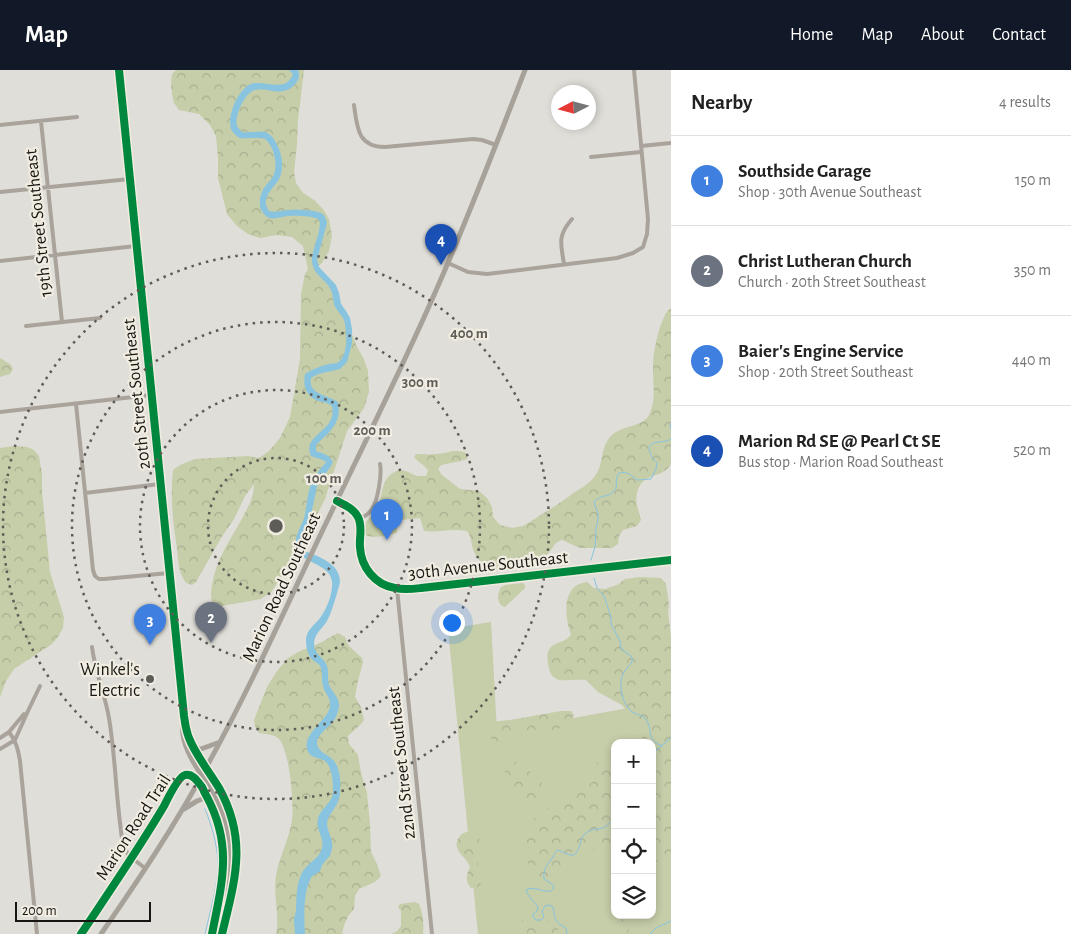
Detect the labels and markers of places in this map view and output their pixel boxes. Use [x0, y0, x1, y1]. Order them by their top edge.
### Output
pin: 4 [425, 224, 457, 265]
pin: 1 [371, 499, 403, 540]
centre of rings [267, 517, 285, 535]
pin: 2 [195, 602, 227, 643]
pin: 3 [134, 604, 166, 645]
place label: Winkel's Electric [80, 661, 140, 700]
marker: Winkel's Electric [144, 673, 156, 685]

